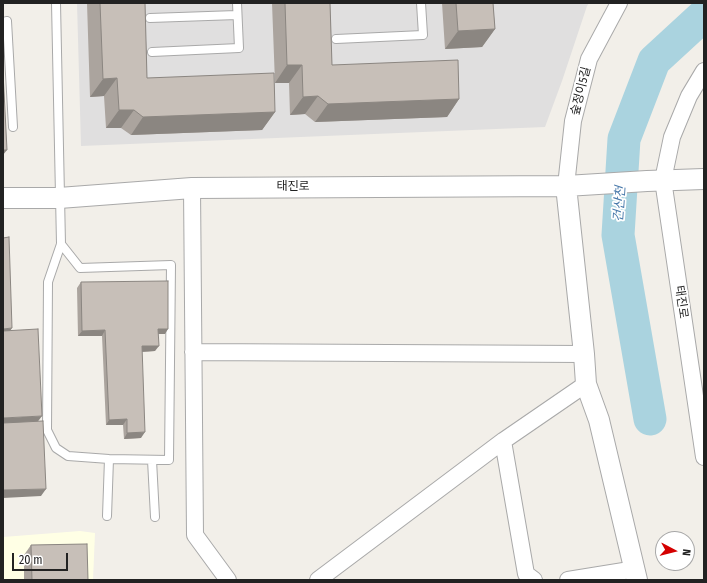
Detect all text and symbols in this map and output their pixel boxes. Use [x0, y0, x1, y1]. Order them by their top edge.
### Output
street label: 숲정이5길 [568, 65, 594, 117]
street label: 태진로 [276, 180, 310, 194]
water label: 건산천 [611, 186, 629, 222]
street label: 태진로 [672, 285, 690, 319]
north arrow [655, 531, 695, 571]
scale bar [14, 545, 70, 571]
text: N [680, 548, 693, 556]
text: 20 m [19, 553, 43, 567]

